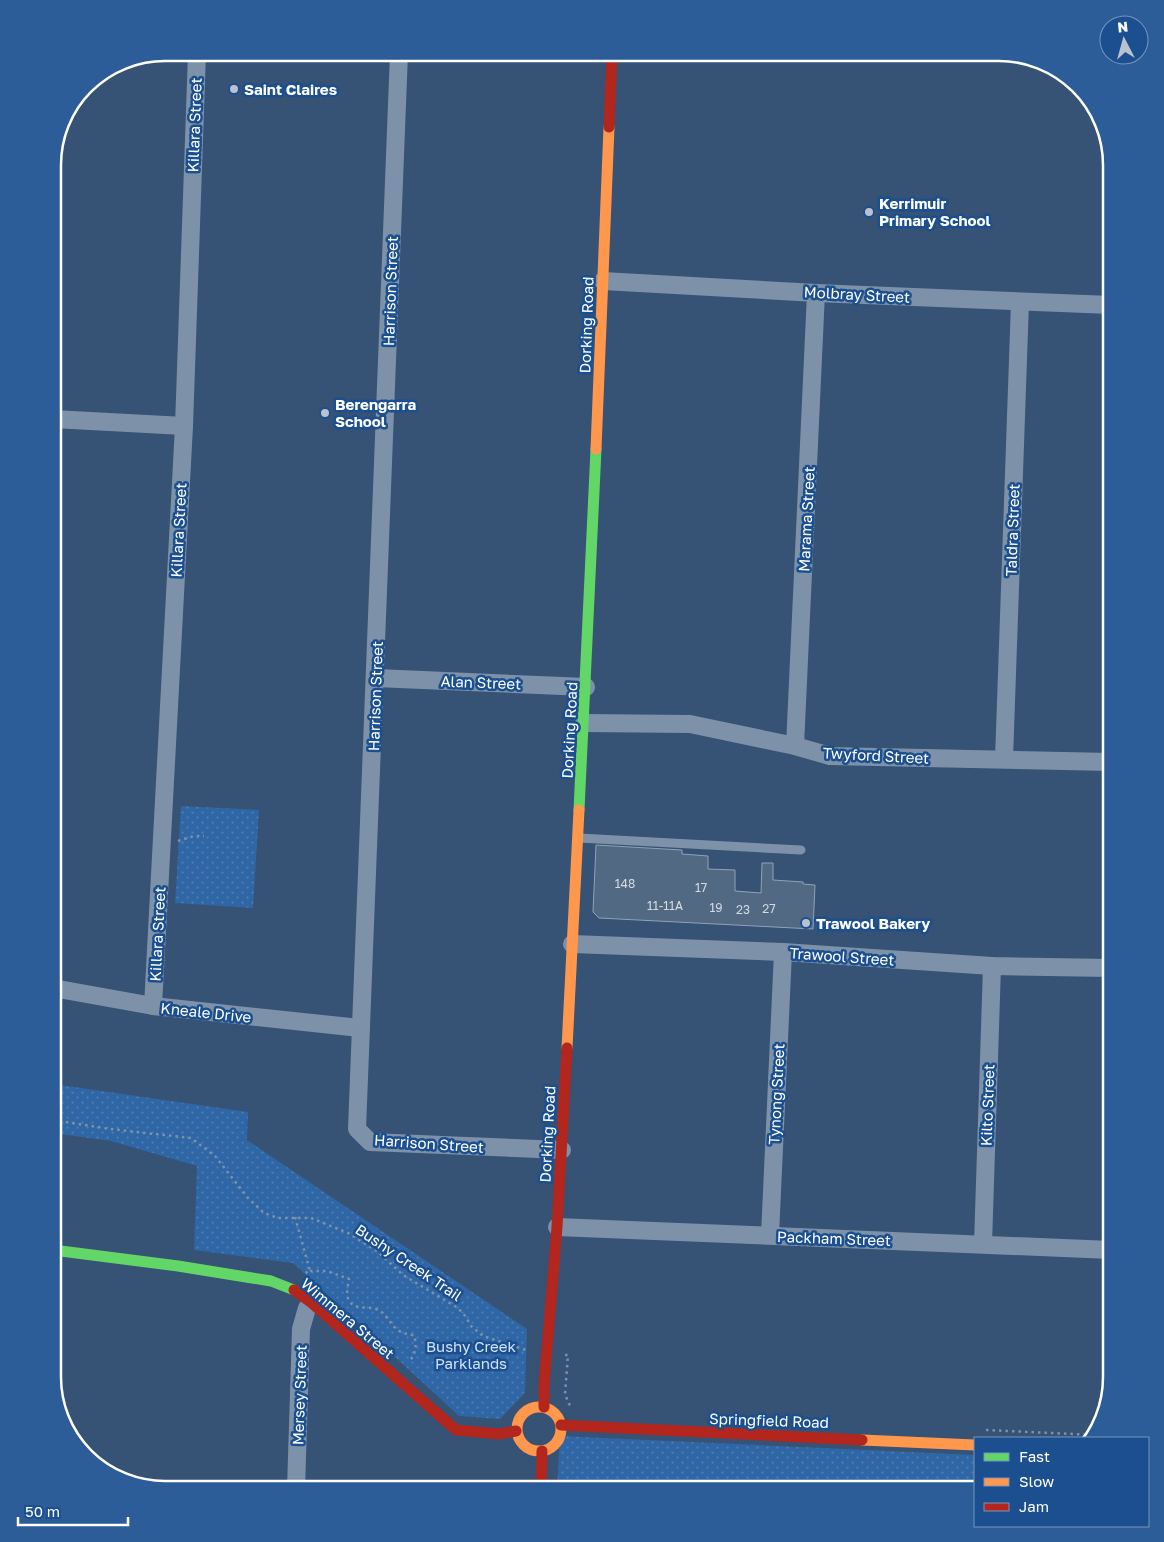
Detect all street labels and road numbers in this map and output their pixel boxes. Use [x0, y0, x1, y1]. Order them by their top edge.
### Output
street label: Killara Street [183, 77, 205, 173]
street label: Harrison Street [379, 236, 401, 346]
street label: Dorking Road [575, 276, 597, 374]
street label: Molbray Street [803, 282, 911, 306]
street label: Marama Street [794, 466, 818, 572]
street label: Killara Street [167, 482, 189, 578]
street label: Taldra Street [1001, 483, 1023, 577]
street label: Harrison Street [364, 641, 386, 751]
street label: Alan Street [441, 672, 521, 692]
street label: Dorking Road [557, 681, 581, 779]
street label: Twyford Street [822, 743, 930, 767]
street label: Killara Street [146, 886, 168, 982]
street label: Trawool Street [789, 943, 895, 969]
street label: Kneale Drive [160, 998, 252, 1026]
street label: Tynong Street [764, 1043, 788, 1145]
street label: Kilto Street [977, 1064, 997, 1146]
street label: Dorking Road [535, 1085, 559, 1183]
street label: Harrison Street [374, 1130, 484, 1156]
street label: Bushy Creek Trail [352, 1220, 466, 1304]
street label: Packham Street [777, 1227, 891, 1249]
street label: Wimmera Street [298, 1274, 398, 1362]
street label: Mersey Street [288, 1345, 310, 1445]
street label: Springfield Road [709, 1409, 829, 1431]

